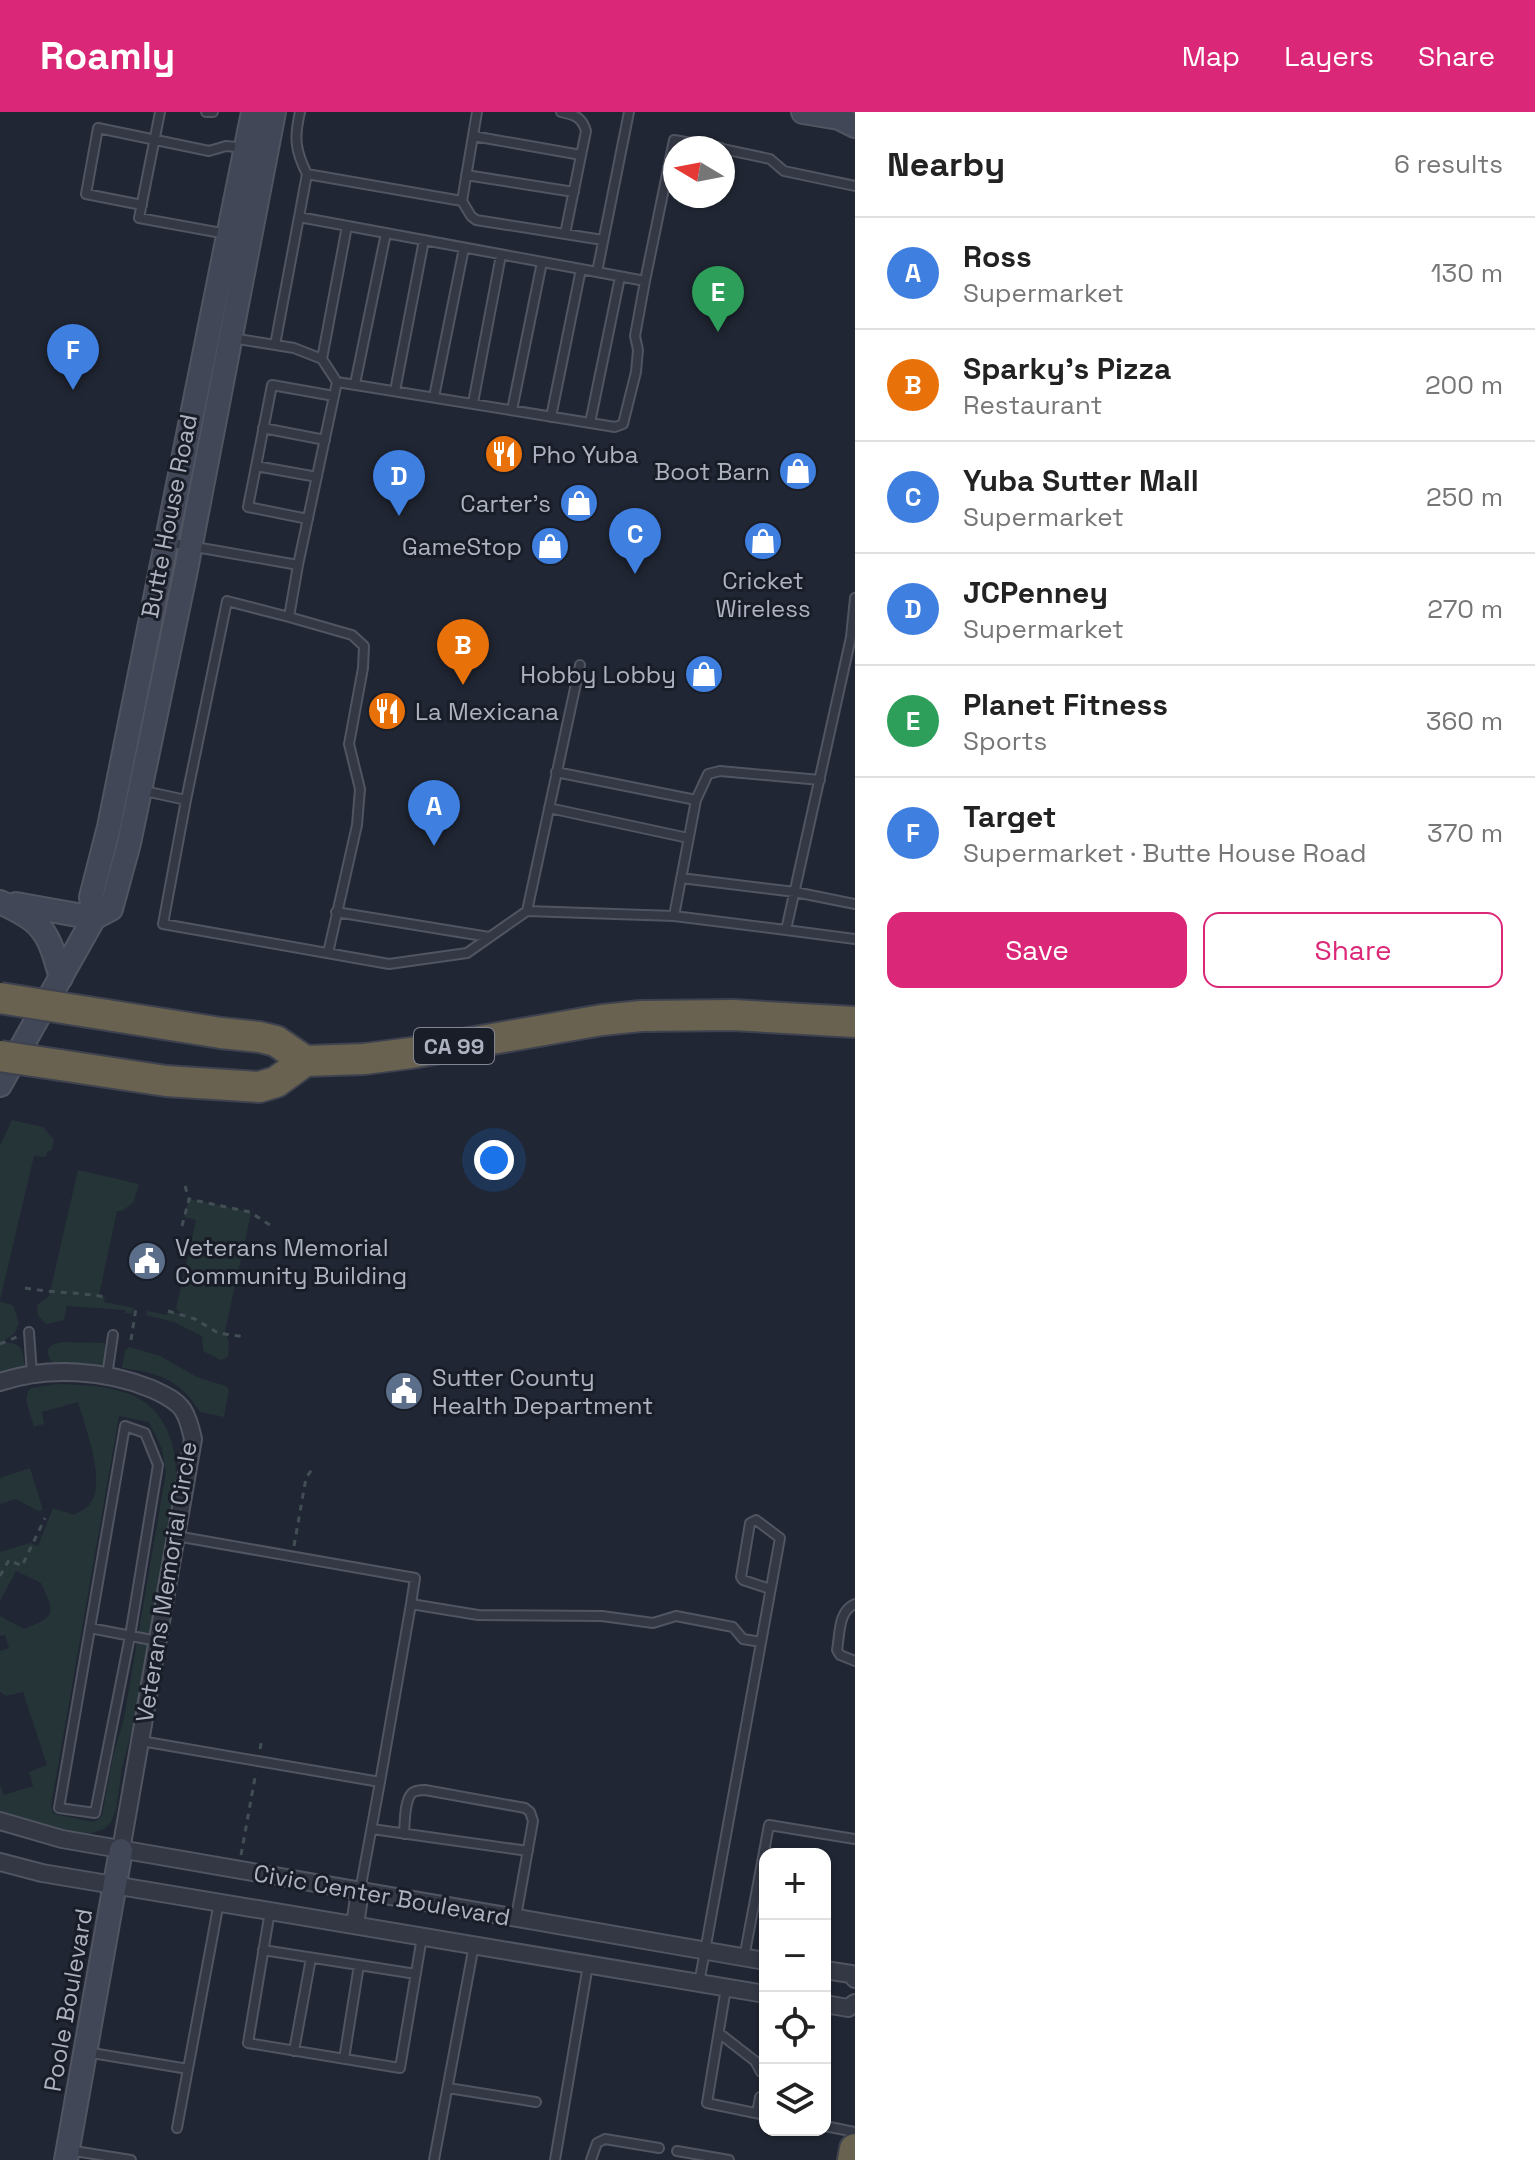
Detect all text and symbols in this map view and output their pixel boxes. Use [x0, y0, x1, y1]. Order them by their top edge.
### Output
text: Roamly [40, 32, 175, 80]
text: Map [1182, 38, 1240, 74]
text: Layers [1284, 38, 1374, 74]
text: Share [1418, 38, 1495, 74]
north arrow [663, 136, 735, 208]
text: Nearby [887, 143, 1005, 186]
text: 6 results [1394, 147, 1503, 181]
text: Ross [963, 237, 1032, 276]
text: A [905, 256, 921, 290]
text: 130 m [1431, 256, 1503, 290]
pin: E [692, 266, 744, 332]
text: Supermarket [963, 276, 1124, 310]
pin: F [47, 324, 99, 390]
text: Sparky's Pizza [963, 349, 1171, 388]
text: B [904, 368, 922, 402]
text: 200 m [1425, 368, 1503, 402]
text: Restaurant [963, 388, 1102, 422]
street label: Butte House Road [134, 411, 204, 621]
restaurant icon: Pho Yuba [483, 433, 525, 475]
place label: Pho Yuba [532, 439, 639, 470]
pin: D [373, 450, 425, 516]
shop icon: Boot Barn [777, 450, 819, 492]
place label: Boot Barn [654, 456, 770, 487]
text: Yuba Sutter Mall [963, 461, 1199, 500]
text: C [905, 480, 921, 514]
text: 250 m [1426, 480, 1503, 514]
shop icon: Carter's [558, 482, 600, 524]
place label: Carter's [460, 488, 551, 519]
text: Supermarket [963, 500, 1124, 534]
pin: C [609, 508, 661, 574]
shop icon: Cricket Wireless [742, 520, 784, 562]
shop icon: GameStop [529, 525, 571, 567]
place label: GameStop [402, 531, 522, 562]
place label: Cricket Wireless [715, 565, 811, 624]
text: JCPenney [963, 573, 1108, 612]
text: D [904, 592, 922, 626]
text: 270 m [1427, 592, 1503, 626]
text: Supermarket [963, 612, 1124, 646]
pin: B [437, 619, 489, 685]
shop icon: Hobby Lobby [683, 653, 725, 695]
place label: Hobby Lobby [520, 659, 676, 690]
text: Planet Fitness [963, 685, 1168, 724]
restaurant icon: La Mexicana [366, 690, 408, 732]
place label: La Mexicana [415, 696, 559, 727]
text: E [906, 704, 920, 738]
text: 360 m [1426, 704, 1503, 738]
text: Sports [963, 724, 1047, 758]
pin: A [408, 780, 460, 846]
text: Target [963, 797, 1056, 836]
text: F [906, 816, 920, 850]
text: 370 m [1427, 816, 1503, 850]
text: Supermarket · Butte House Road [963, 836, 1366, 870]
button: Save [887, 912, 1187, 988]
button: Share [1203, 912, 1503, 988]
road number: CA 99 [414, 1028, 494, 1064]
your location [474, 1140, 514, 1180]
place label: Veterans Memorial Community Building [175, 1232, 407, 1291]
public building icon: Veterans Memorial Community Building [126, 1240, 168, 1282]
place label: Sutter County Health Department [432, 1362, 653, 1421]
public building icon: Sutter County Health Department [383, 1370, 425, 1412]
street label: Veterans Memorial Circle [128, 1439, 204, 1725]
map controls [759, 1848, 831, 2136]
button: + [759, 1848, 831, 1920]
street label: Civic Center Boulevard [251, 1857, 513, 1933]
street label: Poole Boulevard [37, 1906, 99, 2094]
button: − [759, 1920, 831, 1992]
button: locate [759, 1992, 831, 2064]
button: layers [759, 2064, 831, 2136]

